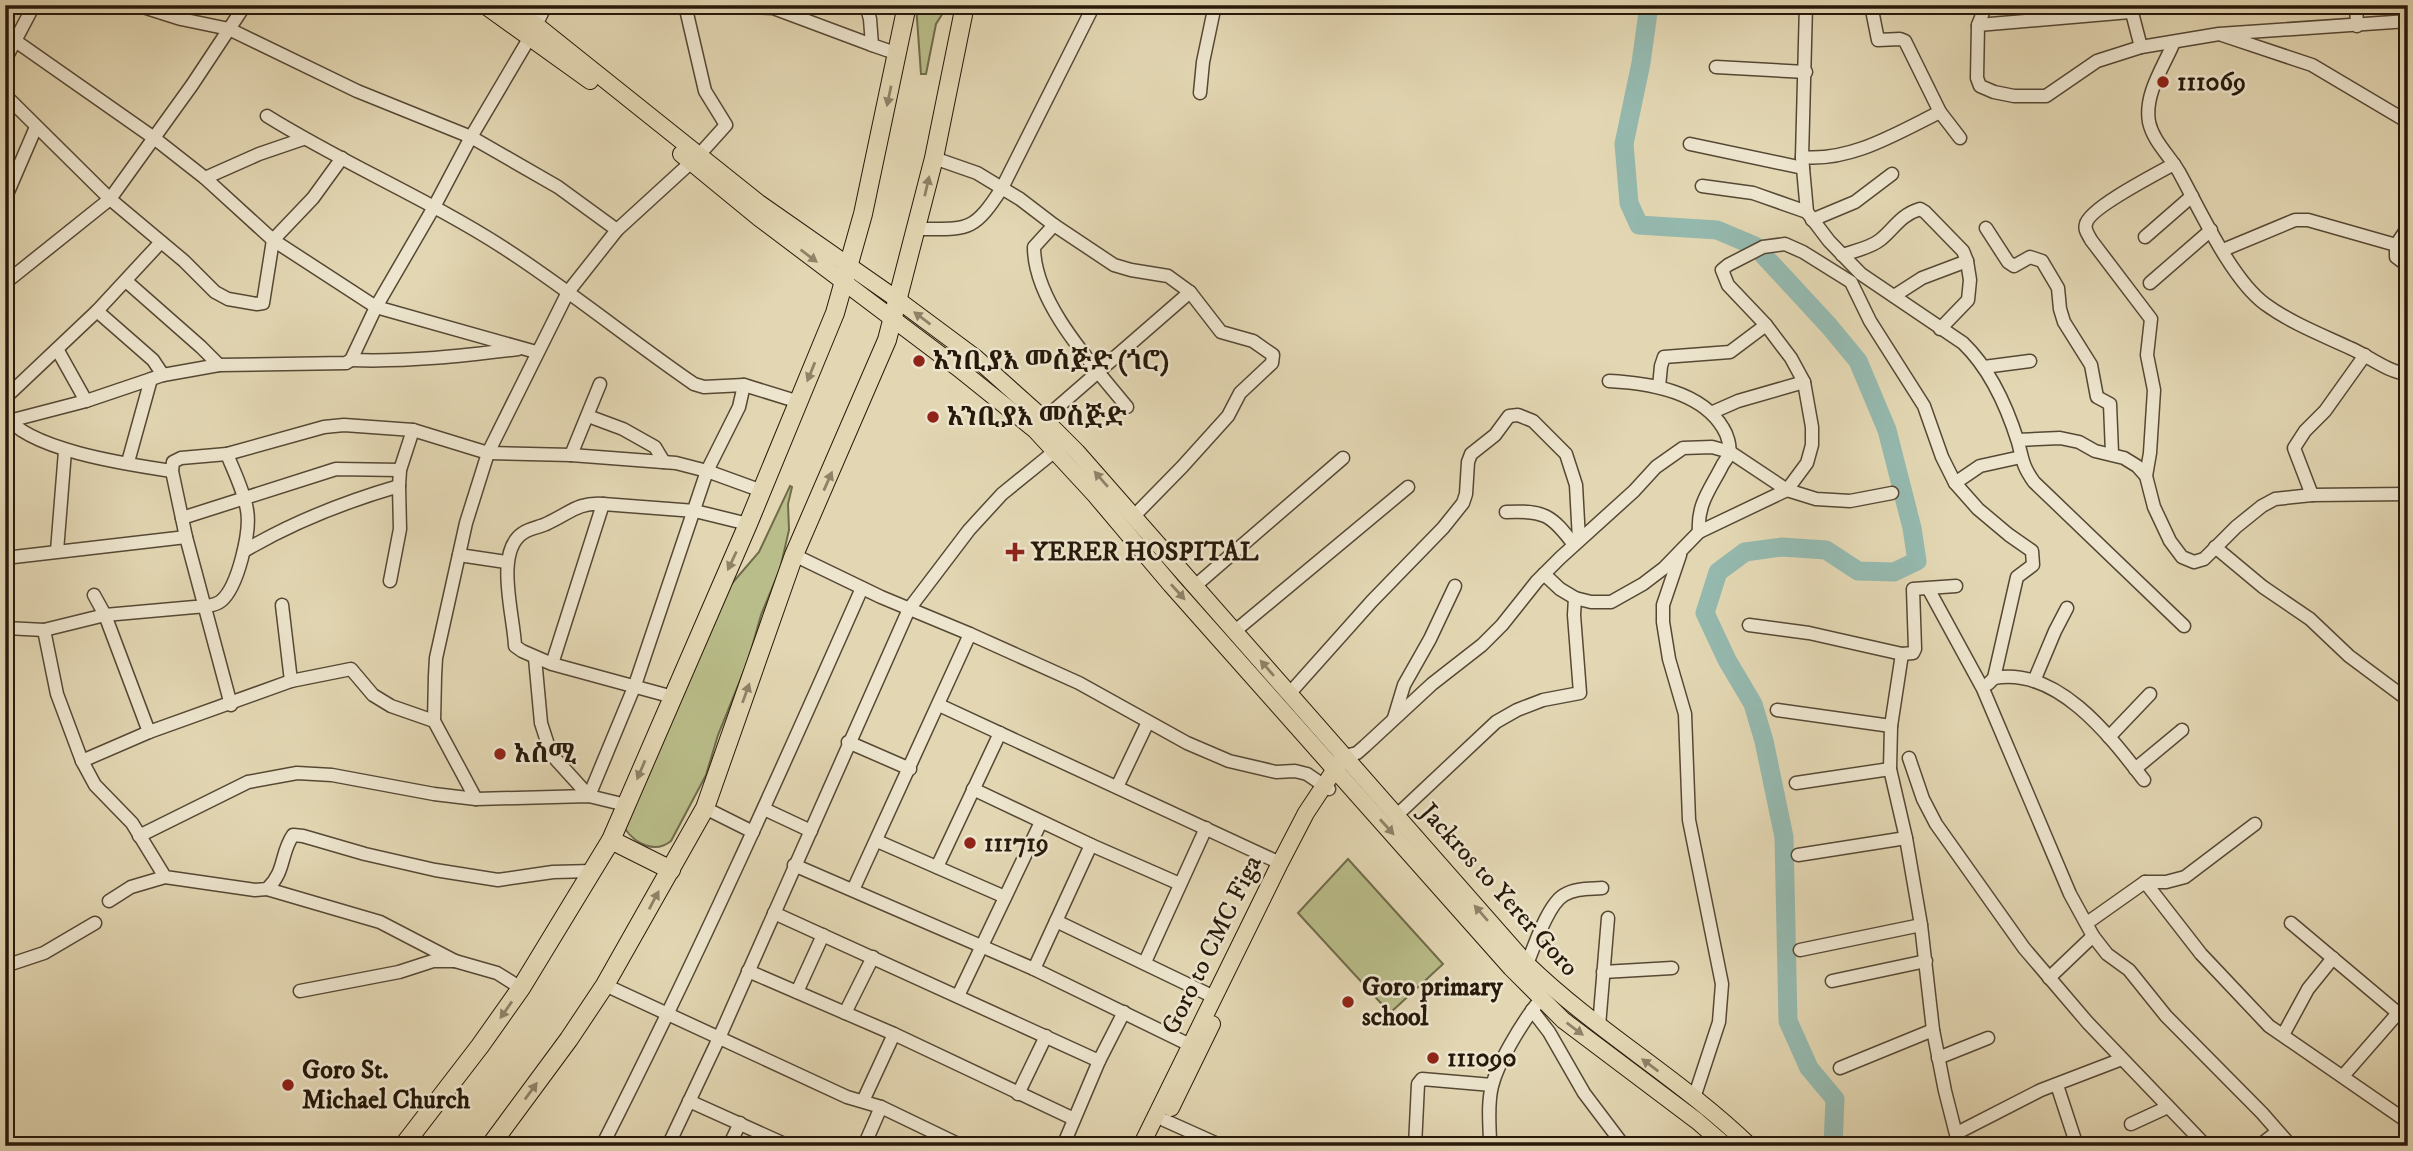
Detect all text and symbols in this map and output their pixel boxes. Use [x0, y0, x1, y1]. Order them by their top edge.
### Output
place label: 111069 [2177, 66, 2246, 99]
marker: 111069 [2155, 74, 2171, 90]
one-way arrow [883, 85, 894, 107]
one-way arrow [922, 175, 933, 197]
one-way arrow [800, 249, 818, 264]
one-way arrow [913, 311, 931, 325]
place label: አንቢያእ መስጅድ (ጎሮ) [933, 345, 1169, 378]
marker: አንቢያእ መስጅድ (ጎሮ) [911, 353, 927, 369]
one-way arrow [806, 361, 817, 382]
place label: አንቢያእ መስጅድ [947, 401, 1127, 434]
marker: አንቢያእ መስጅድ [925, 409, 941, 425]
one-way arrow [1094, 470, 1109, 487]
one-way arrow [822, 471, 834, 491]
place label: YERER HOSPITAL [1030, 536, 1259, 569]
marker: YERER HOSPITAL [1005, 542, 1025, 562]
one-way arrow [726, 551, 737, 571]
one-way arrow [1170, 583, 1186, 601]
one-way arrow [1260, 660, 1275, 677]
one-way arrow [741, 682, 752, 703]
place label: አስሚ [514, 738, 576, 771]
marker: አስሚ [492, 746, 508, 762]
one-way arrow [635, 759, 646, 780]
street label: Jackros to Yerer Goro [1411, 795, 1586, 984]
one-way arrow [1378, 818, 1394, 835]
place label: 111719 [984, 827, 1049, 860]
marker: 111719 [962, 835, 978, 851]
street label: Goro to CMC Figa [1154, 850, 1270, 1040]
one-way arrow [648, 890, 660, 910]
one-way arrow [1473, 904, 1489, 922]
place label: Goro primary school [1362, 971, 1503, 1034]
marker: Goro primary school [1340, 994, 1356, 1010]
one-way arrow [499, 1001, 513, 1019]
one-way arrow [1566, 1022, 1584, 1036]
place label: 111090 [1447, 1042, 1517, 1075]
marker: 111090 [1425, 1050, 1441, 1066]
place label: Goro St. Michael Church [302, 1054, 471, 1117]
one-way arrow [1640, 1058, 1659, 1072]
marker: Goro St. Michael Church [280, 1077, 296, 1093]
one-way arrow [524, 1082, 538, 1100]

